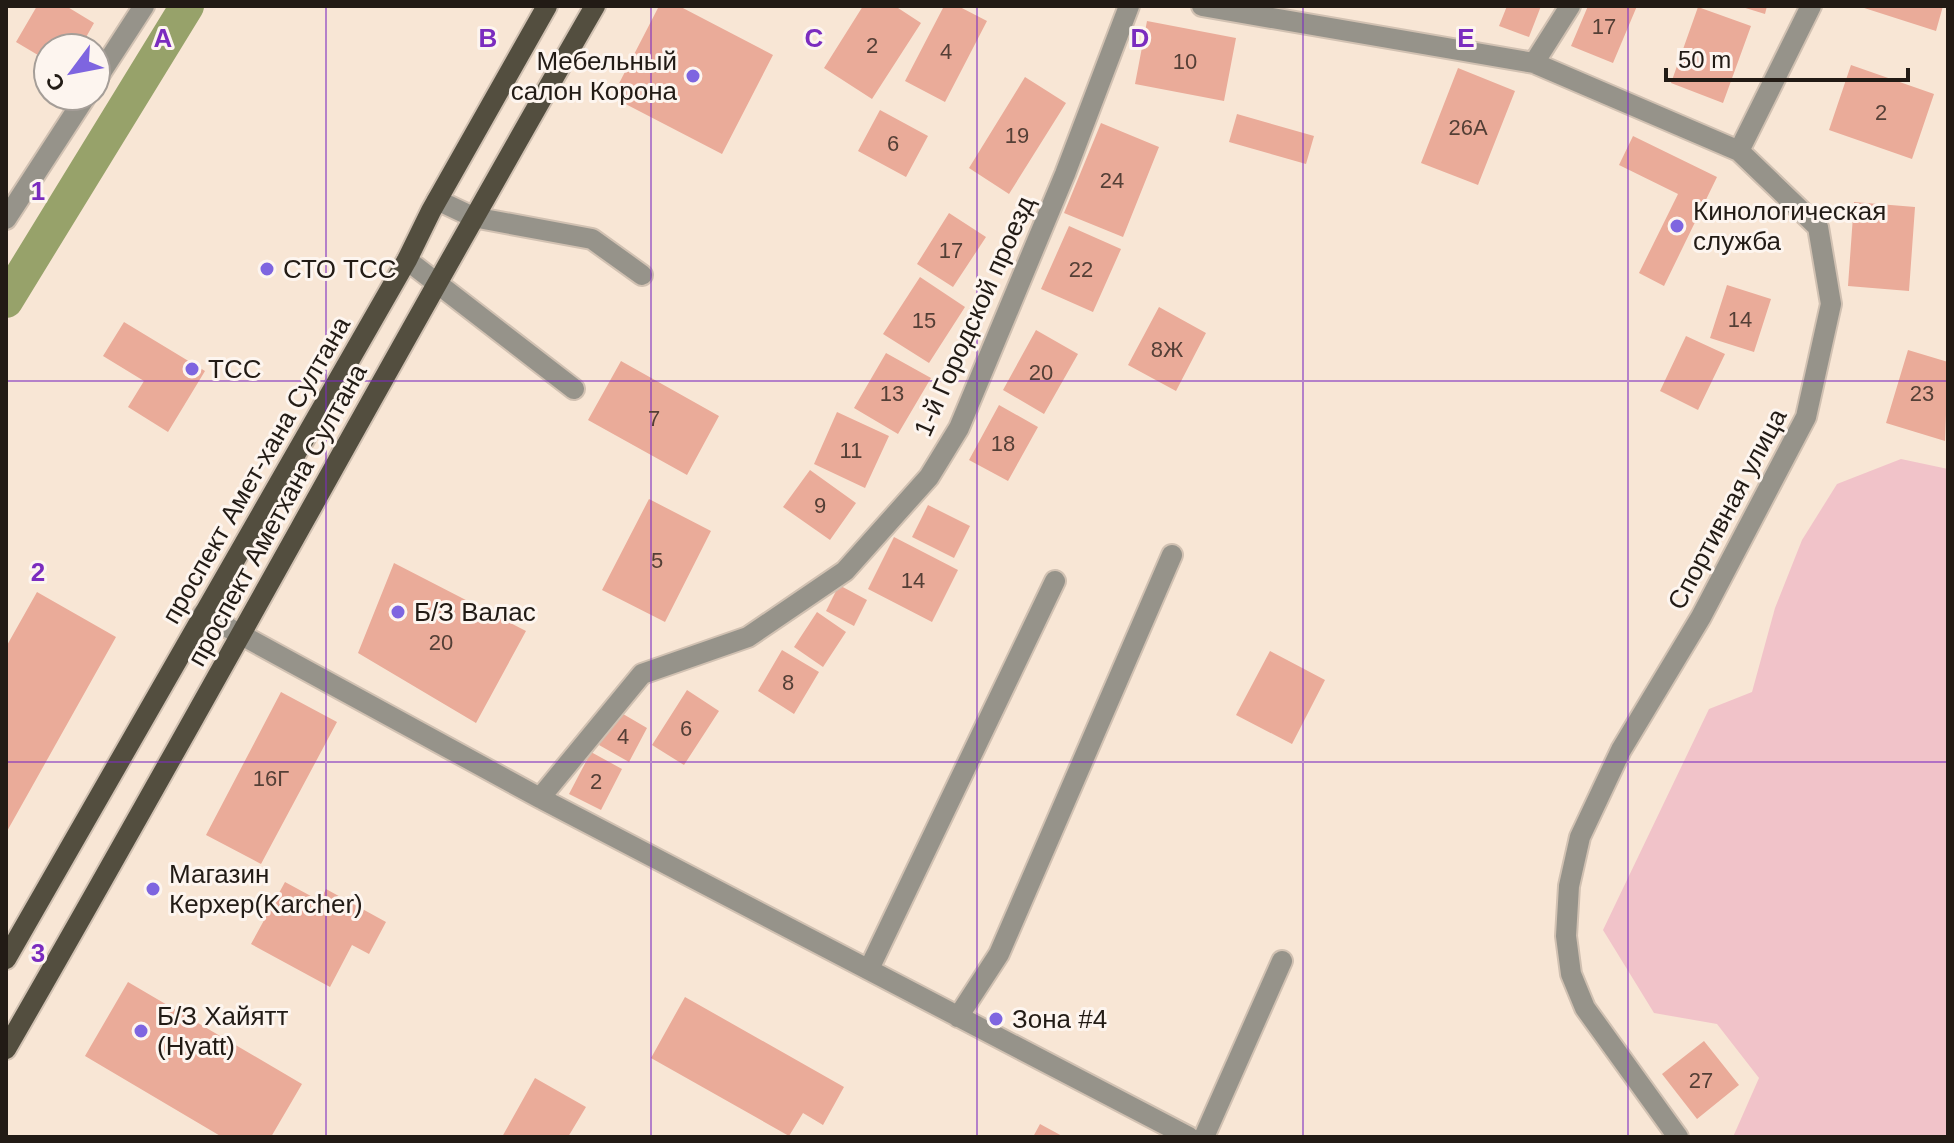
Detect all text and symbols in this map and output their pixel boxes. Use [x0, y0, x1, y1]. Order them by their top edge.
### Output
house number: 17 [1592, 14, 1616, 39]
text: A [154, 23, 173, 53]
text: B [479, 23, 497, 53]
text: C [805, 23, 824, 53]
text: D [1131, 23, 1149, 53]
text: E [1457, 23, 1475, 53]
north arrow [32, 32, 112, 112]
scale bar [1666, 32, 1908, 82]
house number: 2 [866, 33, 878, 58]
house number: 4 [940, 39, 952, 64]
place label: Мебельный салон Корона [511, 46, 678, 106]
text: 50 m [1678, 46, 1731, 73]
house number: 10 [1173, 49, 1197, 74]
marker: Мебельный салон Корона [684, 67, 702, 85]
text: С [41, 69, 70, 96]
house number: 2 [1875, 100, 1887, 125]
house number: 26А [1448, 115, 1488, 140]
house number: 19 [1005, 123, 1029, 148]
house number: 6 [887, 131, 899, 156]
house number: 24 [1100, 168, 1124, 193]
text: 1 [31, 176, 45, 206]
street label: 1-й Городской проезд [908, 191, 1040, 441]
place label: Кинологическая служба [1693, 196, 1886, 256]
marker: Кинологическая служба [1668, 217, 1686, 235]
house number: 17 [939, 238, 963, 263]
place label: СТО ТСС [283, 254, 397, 284]
house number: 22 [1069, 257, 1093, 282]
marker: СТО ТСС [258, 260, 276, 278]
house number: 14 [1728, 307, 1752, 332]
house number: 15 [912, 308, 936, 333]
street label: проспект Амет-хана Султана [156, 311, 357, 629]
house number: 8Ж [1151, 337, 1184, 362]
place label: ТСС [208, 354, 261, 384]
street label: проспект Аметхана Султана [181, 358, 373, 671]
marker: ТСС [183, 360, 201, 378]
house number: 20 [1029, 360, 1053, 385]
house number: 13 [880, 381, 904, 406]
house number: 23 [1910, 381, 1934, 406]
street label: Спортивная улица [1661, 403, 1793, 615]
house number: 7 [648, 406, 660, 431]
house number: 18 [991, 431, 1015, 456]
house number: 11 [840, 438, 862, 463]
house number: 9 [814, 493, 826, 518]
house number: 5 [651, 548, 663, 573]
text: 2 [31, 557, 45, 587]
house number: 14 [901, 568, 925, 593]
place label: Б/З Валас [414, 597, 536, 627]
marker: Б/З Валас [389, 603, 407, 621]
house number: 20 [429, 630, 453, 655]
house number: 8 [782, 670, 794, 695]
house number: 6 [680, 716, 692, 741]
house number: 4 [617, 724, 629, 749]
house number: 16Г [253, 766, 289, 791]
house number: 2 [590, 769, 602, 794]
place label: Магазин Керхер(Karcher) [169, 859, 363, 919]
marker: Магазин Керхер(Karcher) [144, 880, 162, 898]
text: 3 [31, 938, 45, 968]
place label: Б/З Хайятт (Hyatt) [157, 1001, 289, 1061]
place label: Зона #4 [1012, 1004, 1107, 1034]
marker: Зона #4 [987, 1010, 1005, 1028]
marker: Б/З Хайятт (Hyatt) [132, 1022, 150, 1040]
house number: 27 [1689, 1068, 1713, 1093]

